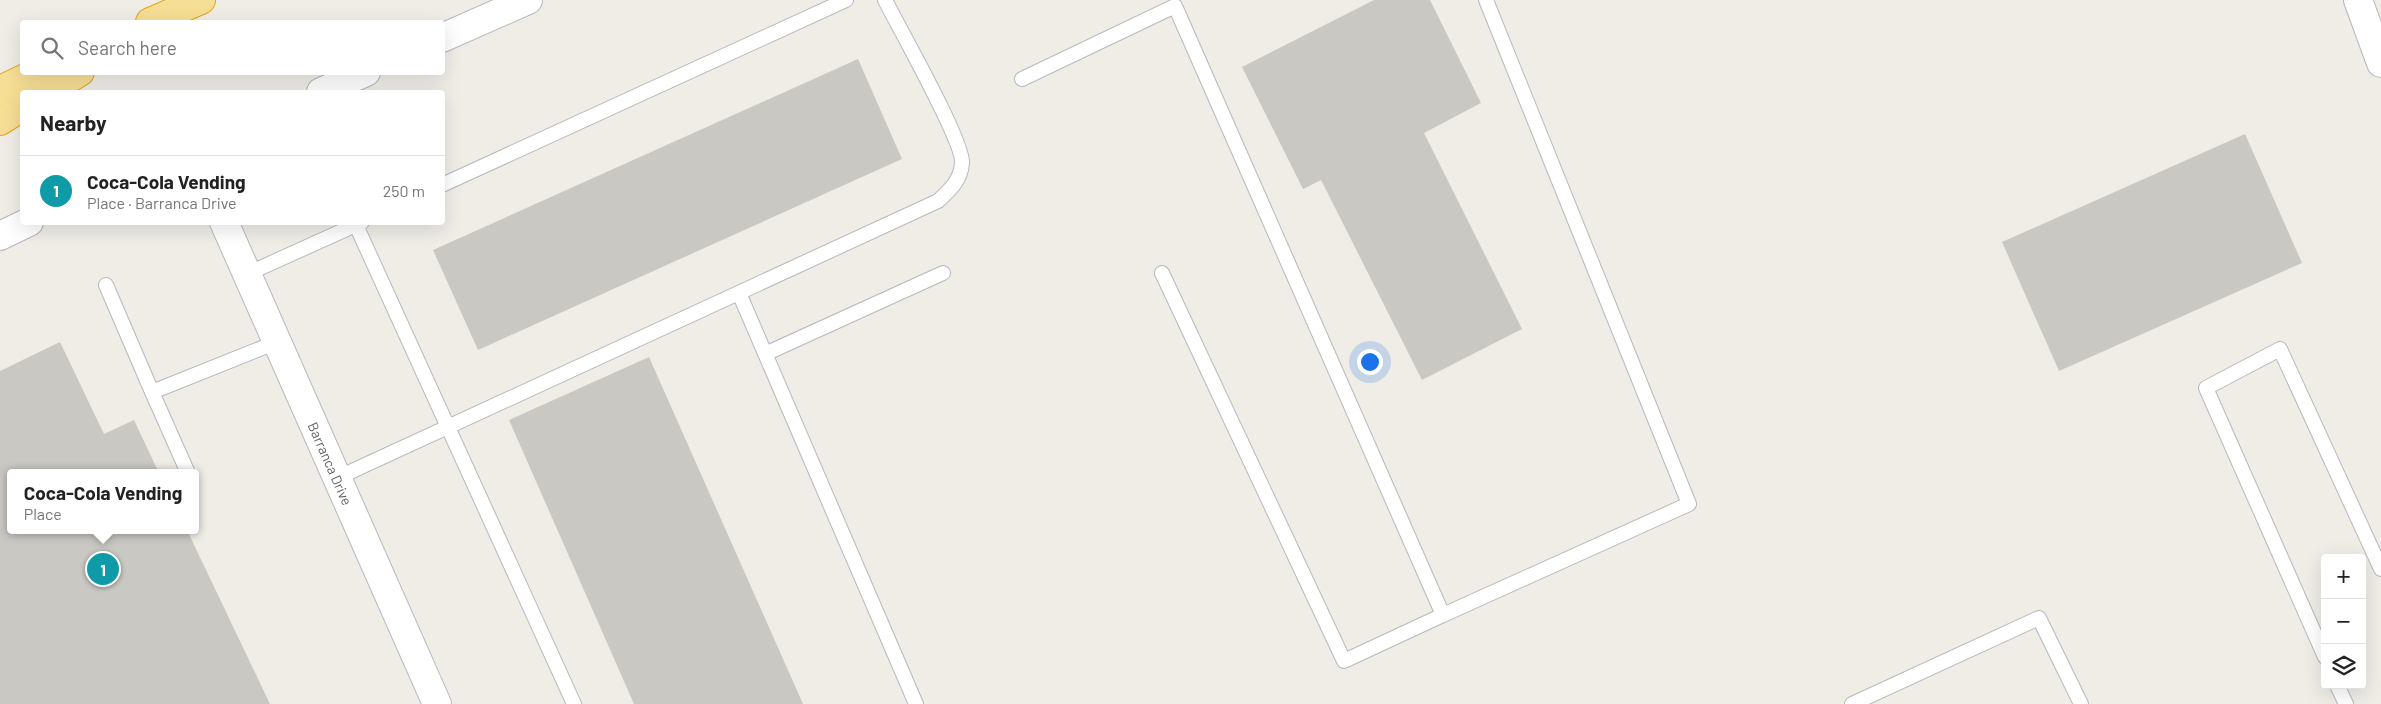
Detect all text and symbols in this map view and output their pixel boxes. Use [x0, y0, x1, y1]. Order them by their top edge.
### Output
search box [20, 20, 445, 75]
icon: search [38, 34, 66, 62]
text: Search here [78, 36, 177, 59]
text: Nearby [40, 110, 106, 135]
text: Coca-Cola Vending [87, 170, 246, 193]
text: 1 [53, 181, 59, 200]
text: 250 m [383, 181, 425, 200]
text: Place · Barranca Drive [87, 193, 237, 212]
your location [1357, 349, 1383, 375]
street label: Barranca Drive [305, 419, 356, 508]
popup [7, 469, 199, 534]
text: Coca-Cola Vending [24, 481, 182, 504]
text: Place [24, 504, 62, 523]
pin: 1 [87, 550, 119, 588]
map controls [2321, 554, 2366, 689]
button: + [2321, 554, 2366, 599]
button: − [2321, 599, 2366, 644]
button: layers [2321, 644, 2366, 689]

